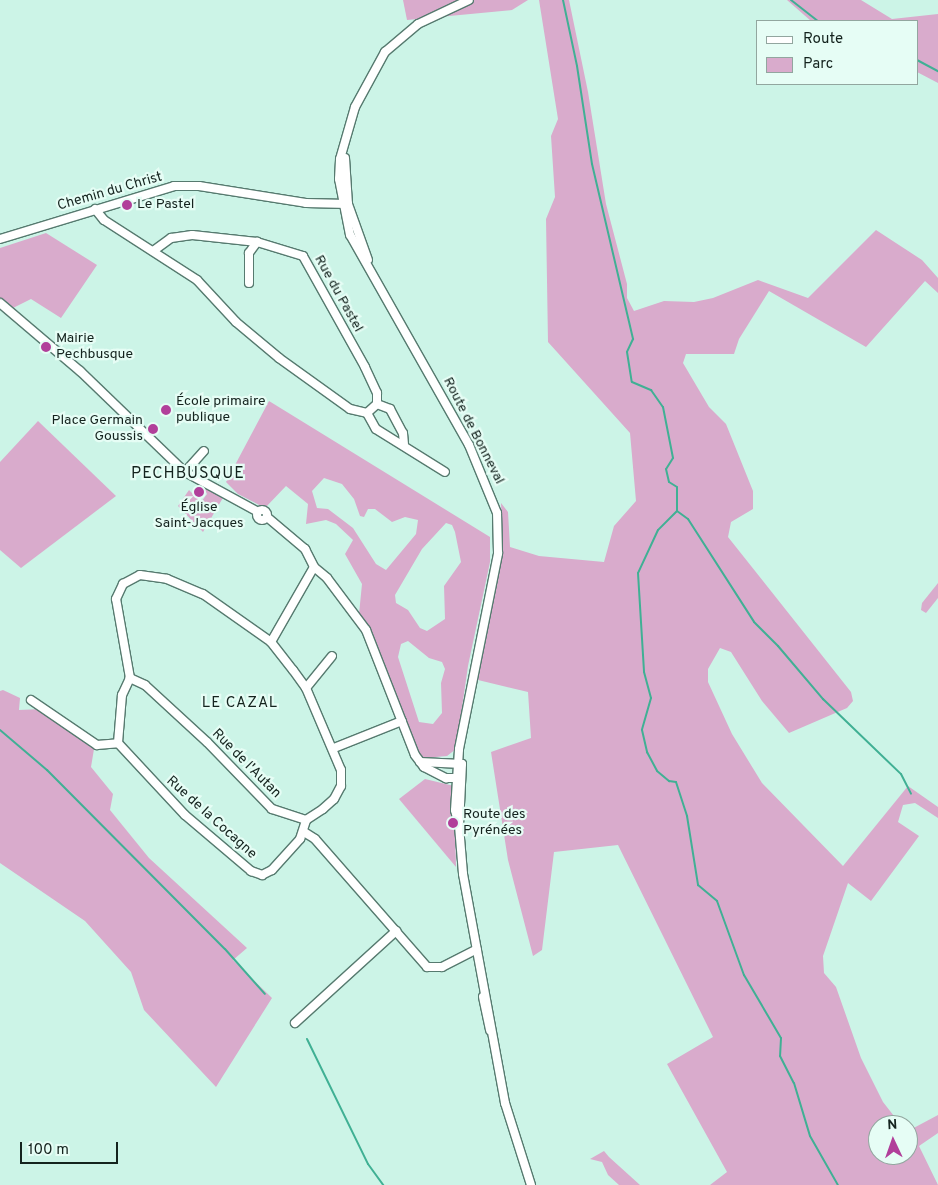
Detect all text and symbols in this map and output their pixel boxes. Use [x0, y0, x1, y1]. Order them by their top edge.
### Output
legend [756, 20, 918, 85]
text: Route [803, 30, 843, 49]
text: Parc [803, 55, 833, 74]
street label: Chemin du Christ [56, 169, 164, 215]
place label: Le Pastel [137, 197, 194, 213]
marker: Le Pastel [121, 199, 133, 211]
street label: Rue du Pastel [310, 253, 366, 335]
place label: Mairie Pechbusque [56, 331, 133, 364]
marker: Mairie Pechbusque [40, 341, 52, 353]
street label: Route de Bonneval [439, 375, 507, 487]
place label: École primaire publique [176, 394, 266, 427]
marker: École primaire publique [160, 404, 172, 416]
place label: Place Germain Goussis [52, 413, 143, 446]
marker: Place Germain Goussis [147, 423, 159, 435]
district label: PECHBUSQUE [130, 464, 246, 484]
marker: Église Saint-Jacques [193, 486, 205, 498]
place label: Église Saint-Jacques [154, 500, 244, 532]
district label: LE CAZAL [201, 695, 279, 713]
street label: Rue de l'Autan [208, 726, 284, 802]
street label: Rue de la Cocagne [162, 773, 260, 863]
place label: Route des Pyrénées [463, 807, 525, 840]
marker: Route des Pyrénées [447, 817, 459, 829]
north arrow [868, 1115, 918, 1165]
text: N [887, 1117, 898, 1134]
scale bar [22, 1132, 120, 1164]
text: 100 m [28, 1141, 69, 1160]

